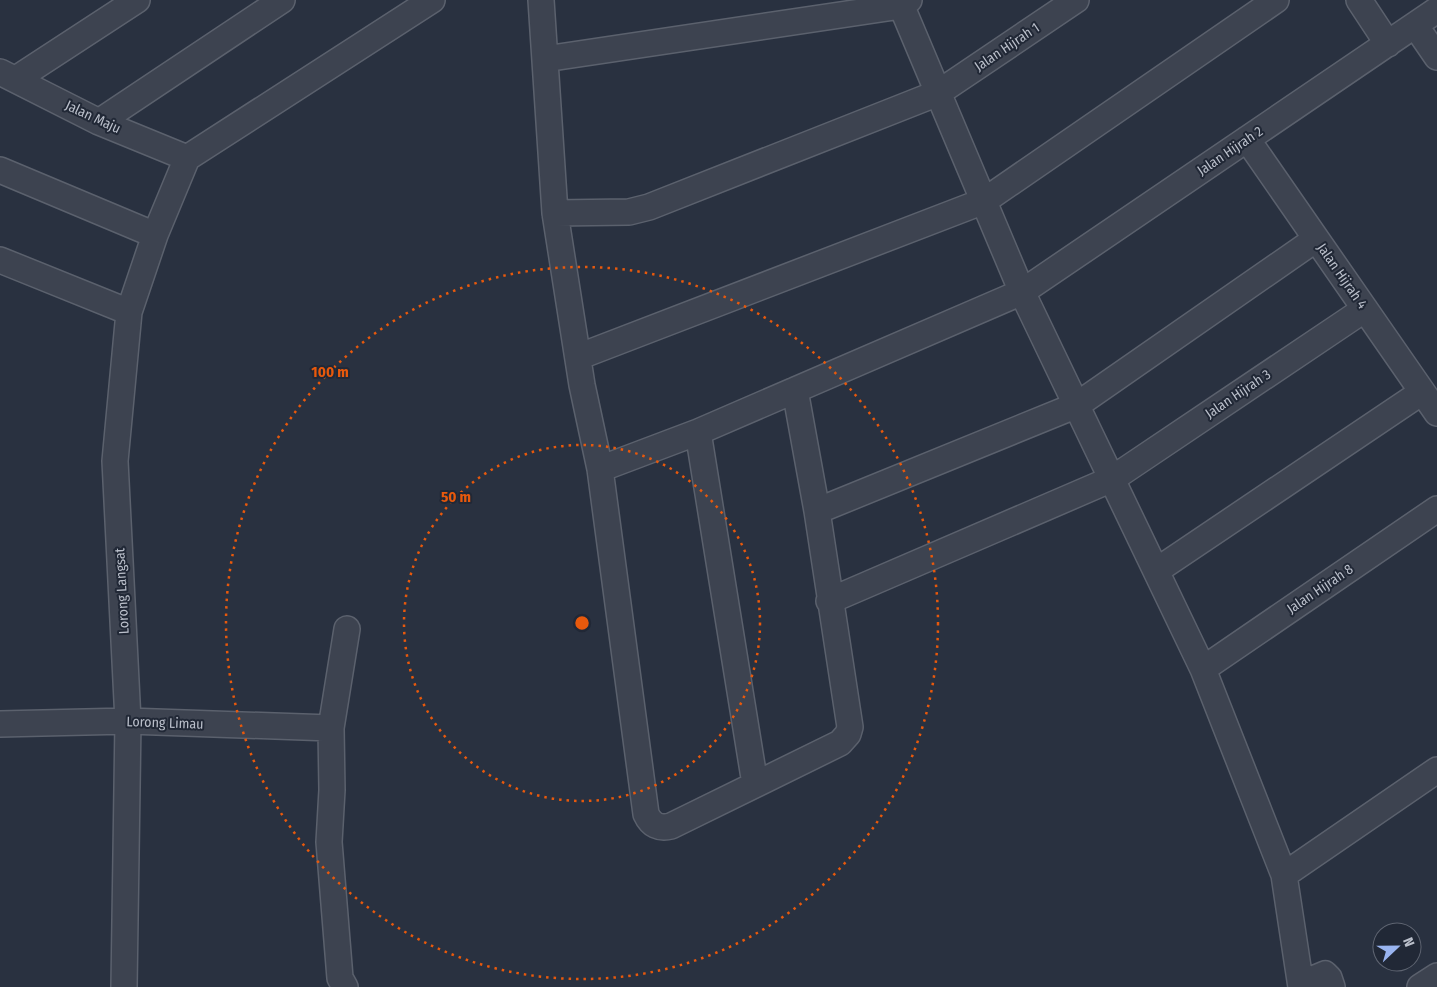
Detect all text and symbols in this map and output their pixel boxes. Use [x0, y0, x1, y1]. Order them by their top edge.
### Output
street label: Jalan Hijrah 1 [971, 19, 1043, 75]
street label: Jalan Maju [63, 97, 123, 137]
street label: Jalan Hijrah 2 [1194, 123, 1266, 179]
street label: Jalan Hijrah 4 [1313, 240, 1371, 312]
text: 100 m [311, 363, 349, 381]
street label: Jalan Hijrah 3 [1202, 366, 1274, 422]
text: 50 m [441, 488, 471, 506]
street label: Lorong Langsat [111, 547, 133, 635]
street label: Jalan Hijrah 8 [1284, 561, 1356, 617]
centre of rings [573, 614, 591, 632]
street label: Lorong Limau [126, 713, 204, 733]
north arrow [1372, 922, 1422, 972]
text: N [1399, 935, 1418, 949]

